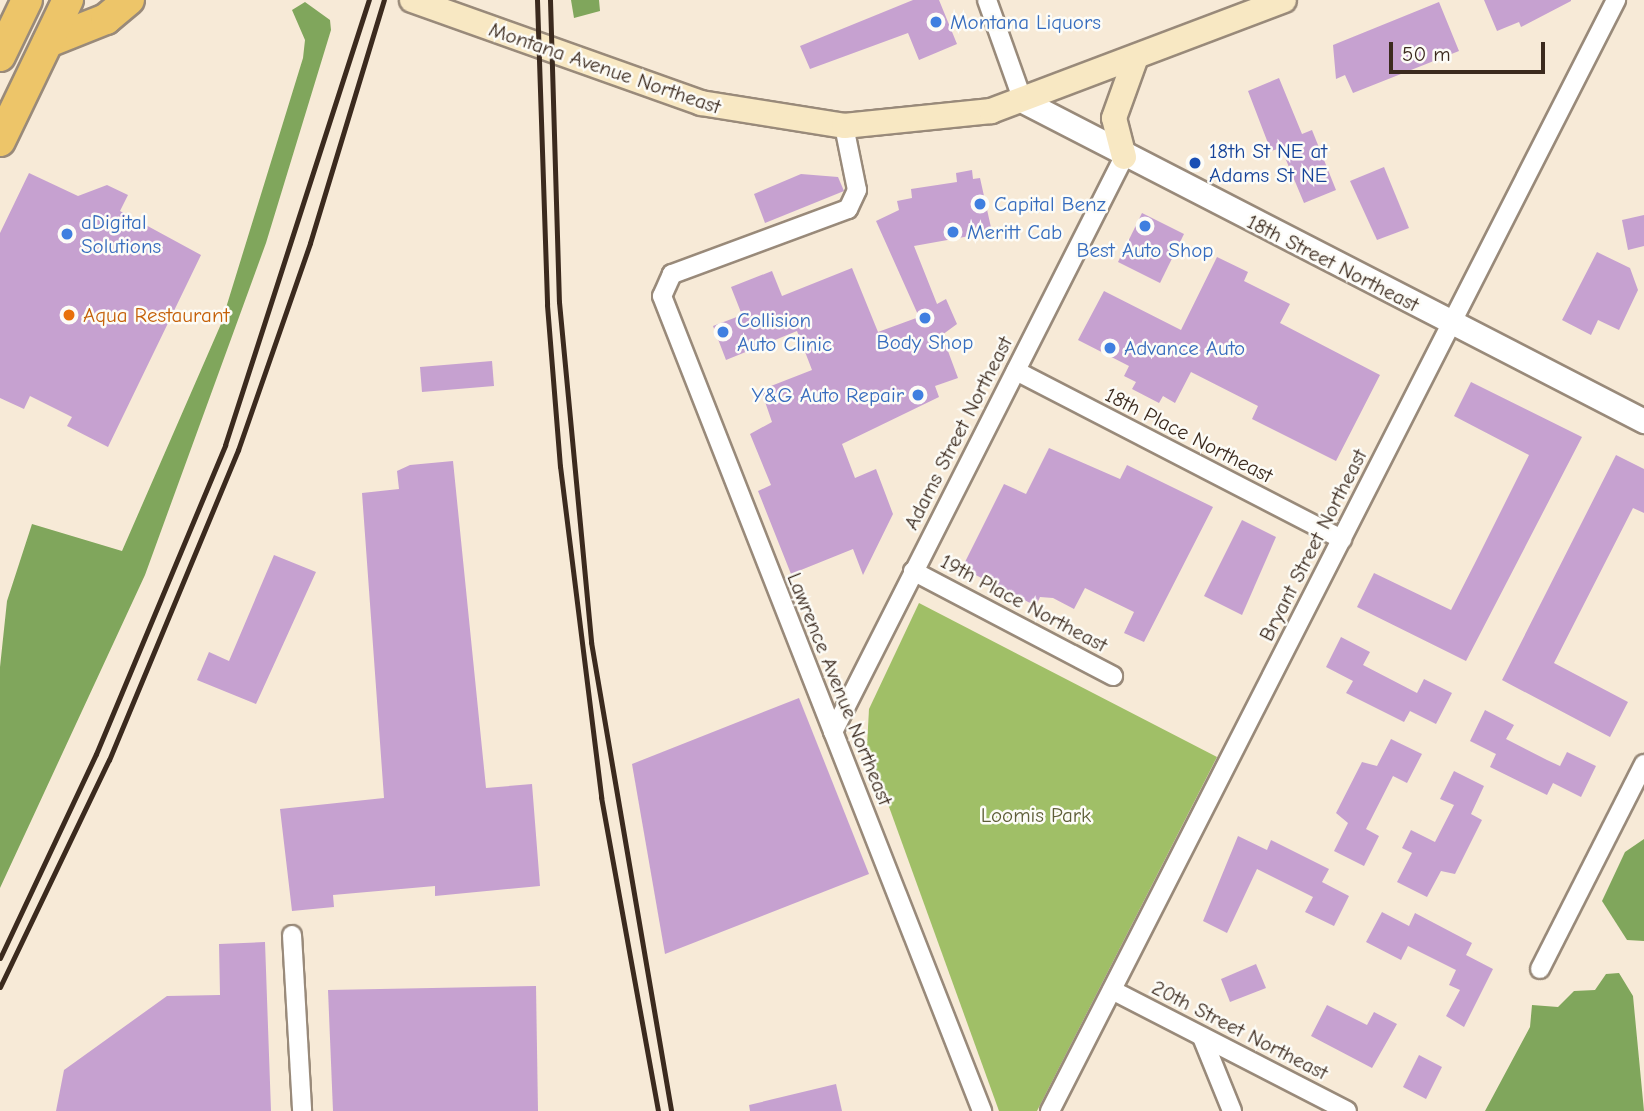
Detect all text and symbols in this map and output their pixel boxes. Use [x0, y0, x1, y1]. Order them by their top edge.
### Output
place label: Montana Liquors [950, 9, 1101, 35]
marker: Montana Liquors [928, 14, 944, 30]
street label: Montana Avenue Northeast [486, 16, 724, 120]
scale bar [1392, 28, 1548, 72]
text: 50 m [1402, 42, 1451, 66]
place label: 18th St NE at Adams St NE [1209, 138, 1327, 188]
marker: 18th St NE at Adams St NE [1187, 155, 1203, 171]
place label: Capital Benz [994, 191, 1106, 217]
marker: Capital Benz [972, 196, 988, 212]
place label: aDigital Solutions [81, 209, 161, 259]
street label: 18th Street Northeast [1243, 209, 1423, 317]
marker: Best Auto Shop [1137, 218, 1153, 234]
place label: Meritt Cab [967, 219, 1062, 245]
marker: Meritt Cab [945, 224, 961, 240]
marker: aDigital Solutions [59, 226, 75, 242]
place label: Best Auto Shop [1077, 237, 1213, 263]
place label: Aqua Restaurant [83, 302, 229, 328]
marker: Aqua Restaurant [61, 307, 77, 323]
place label: Collision Auto Clinic [737, 307, 832, 357]
marker: Body Shop [917, 310, 933, 326]
marker: Collision Auto Clinic [715, 324, 731, 340]
place label: Body Shop [877, 329, 973, 355]
street label: Adams Street Northeast [898, 332, 1018, 534]
place label: Advance Auto [1124, 335, 1245, 361]
marker: Advance Auto [1102, 340, 1118, 356]
place label: Y&G Auto Repair [752, 382, 904, 408]
street label: 18th Place Northeast [1101, 382, 1277, 488]
marker: Y&G Auto Repair [910, 387, 926, 403]
street label: Bryant Street Northeast [1254, 445, 1372, 645]
street label: 19th Place Northeast [936, 548, 1112, 658]
street label: Lawrence Avenue Northeast [782, 569, 898, 809]
park label: Loomis Park [981, 802, 1091, 828]
street label: 20th Street Northeast [1148, 975, 1332, 1085]

